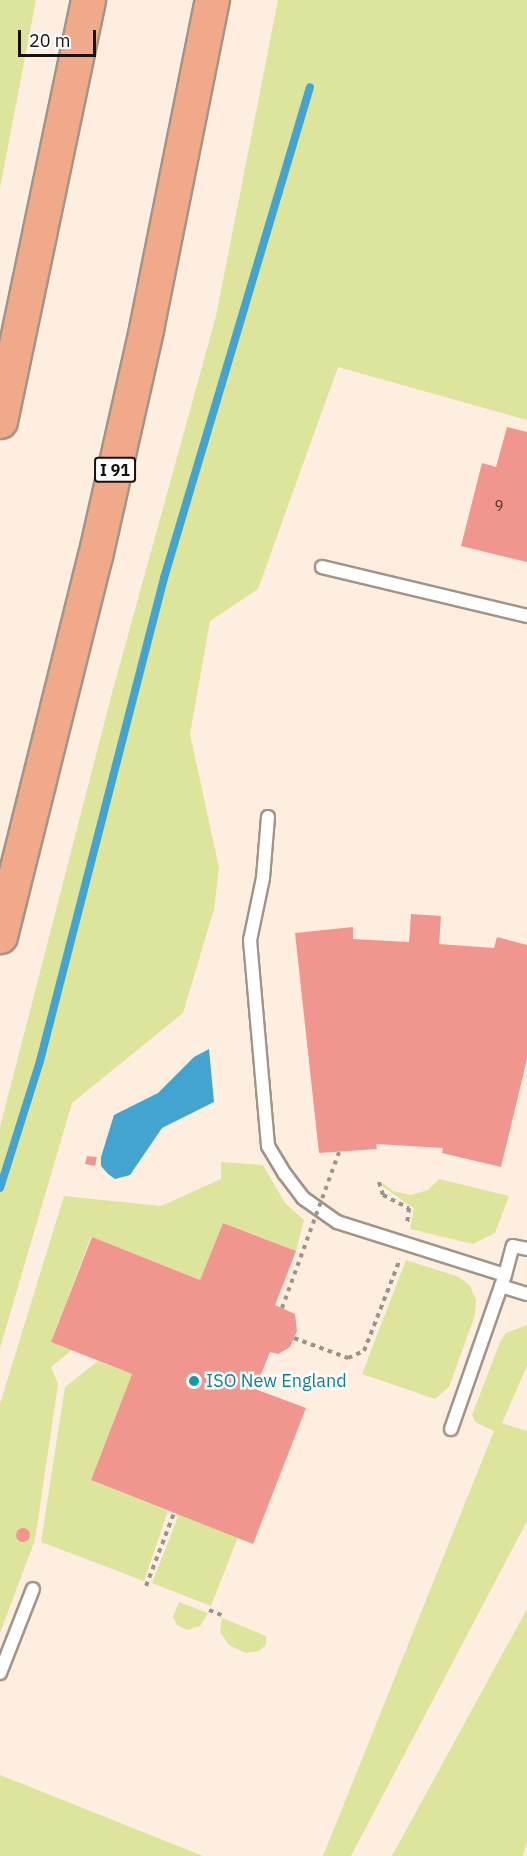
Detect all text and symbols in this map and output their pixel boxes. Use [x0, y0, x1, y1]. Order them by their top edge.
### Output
scale bar [21, 18, 99, 56]
text: 20 m [29, 29, 71, 52]
road number: I 91 [94, 457, 136, 483]
house number: 9 [495, 497, 503, 515]
place label: ISO New England [206, 1370, 347, 1392]
marker: ISO New England [187, 1374, 201, 1388]

